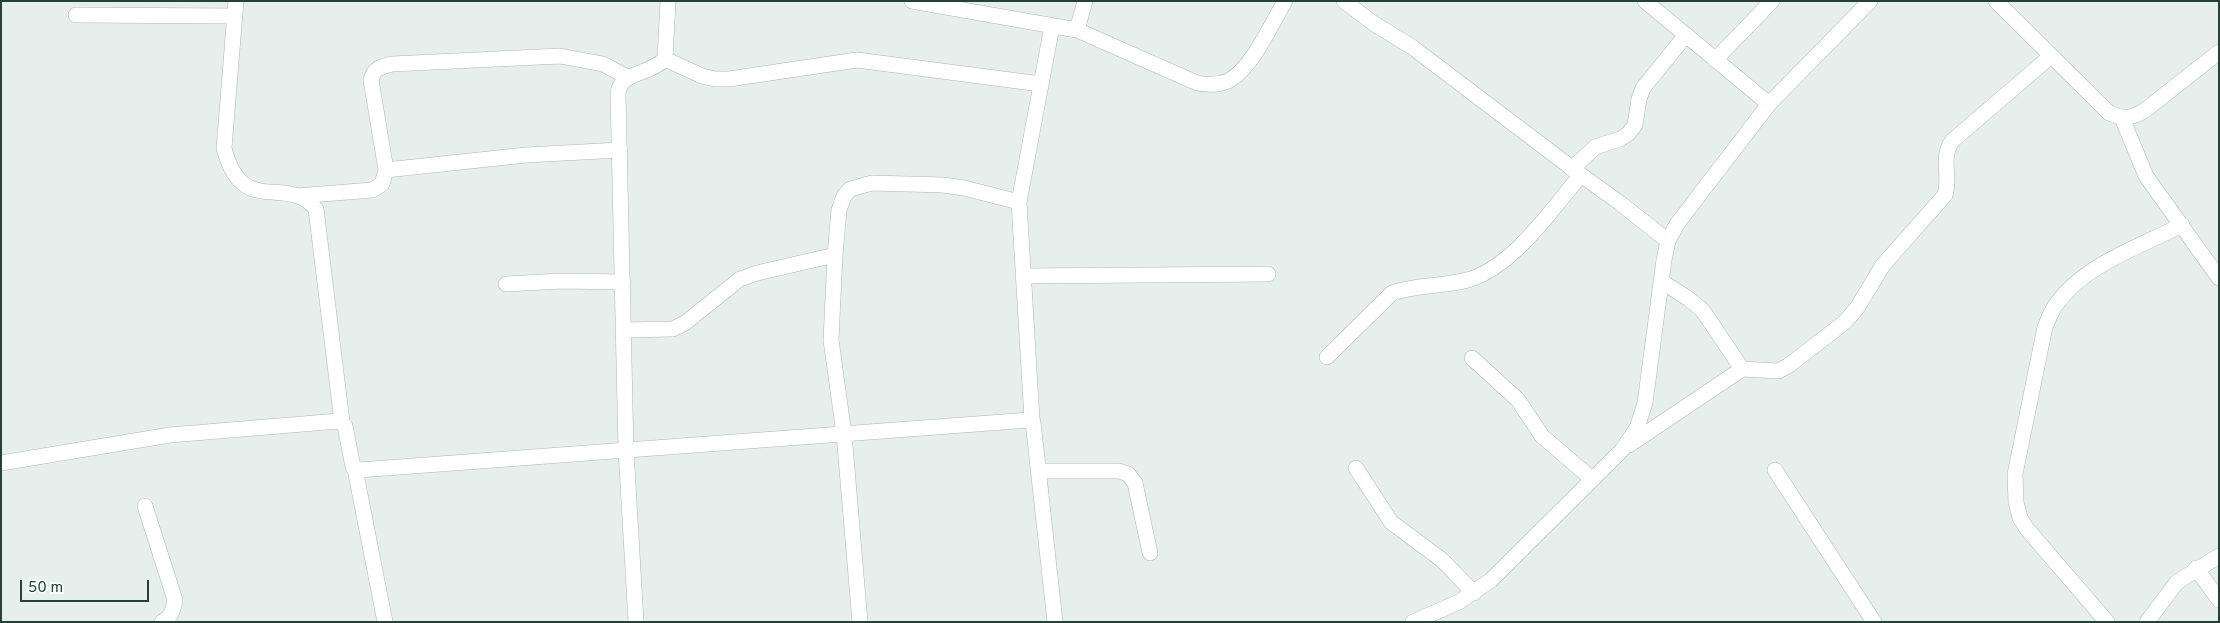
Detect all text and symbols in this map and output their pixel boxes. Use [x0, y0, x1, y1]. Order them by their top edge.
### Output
scale bar [22, 570, 151, 602]
text: 50 m [28, 579, 63, 598]

